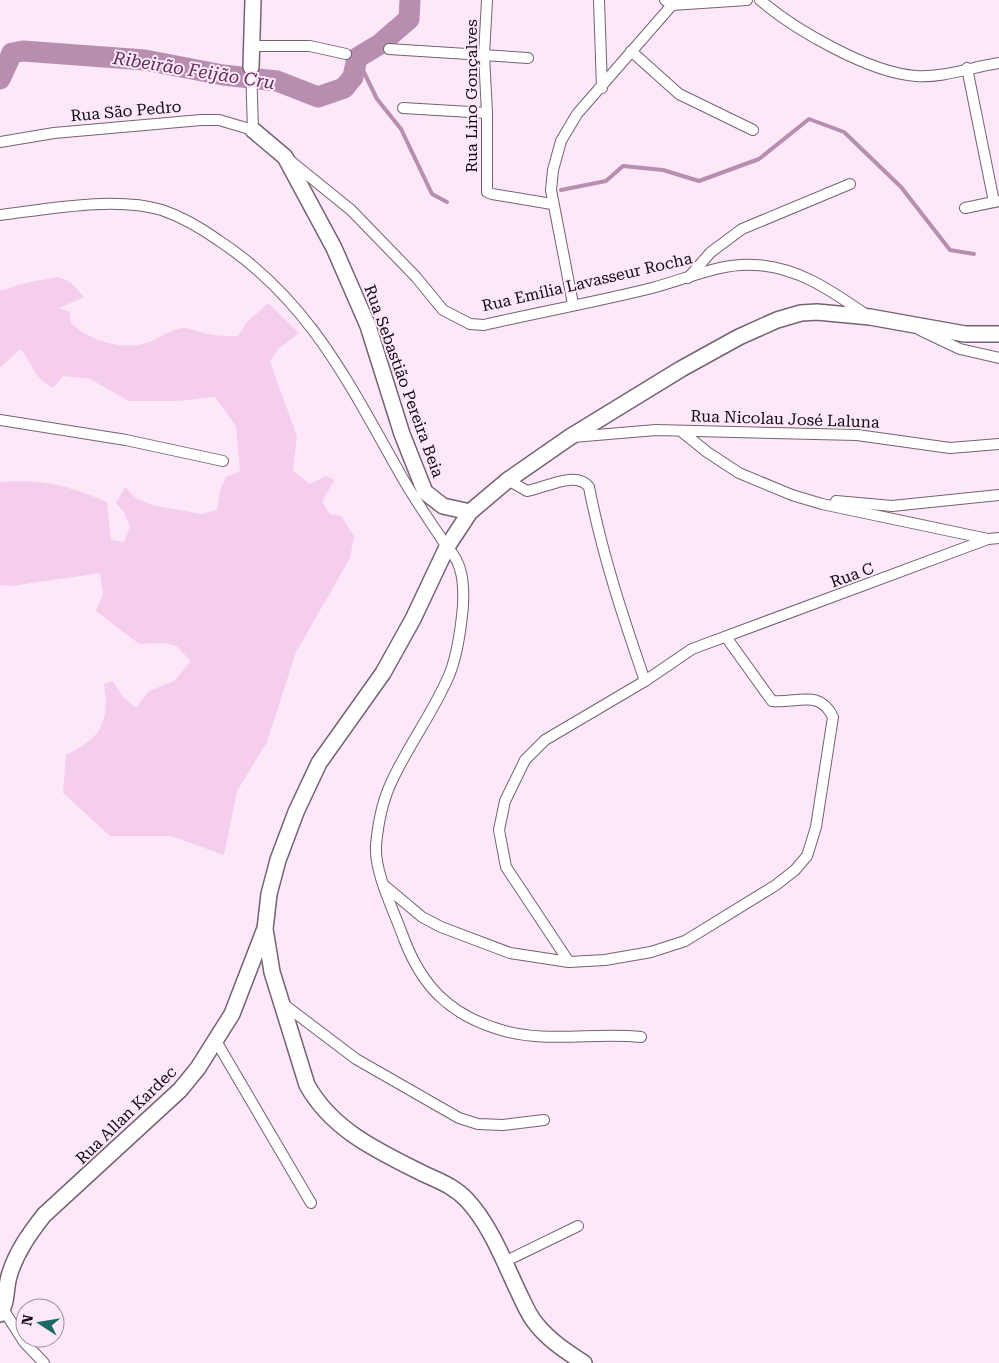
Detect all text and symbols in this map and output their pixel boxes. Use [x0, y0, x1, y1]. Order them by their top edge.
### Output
street label: Rua Lino Gonçalves [462, 19, 481, 173]
water label: Ribeirão Feijão Cru [111, 47, 276, 93]
street label: Rua São Pedro [70, 97, 182, 125]
street label: Rua Emília Lavasseur Rocha [480, 248, 694, 315]
street label: Rua Sebastião Pereira Beia [360, 282, 448, 480]
street label: Rua Nicolau José Laluna [690, 406, 880, 432]
street label: Rua C [828, 558, 876, 592]
street label: Rua Allan Kardec [72, 1062, 180, 1168]
north arrow [15, 1298, 65, 1348]
text: N [18, 1313, 36, 1327]

